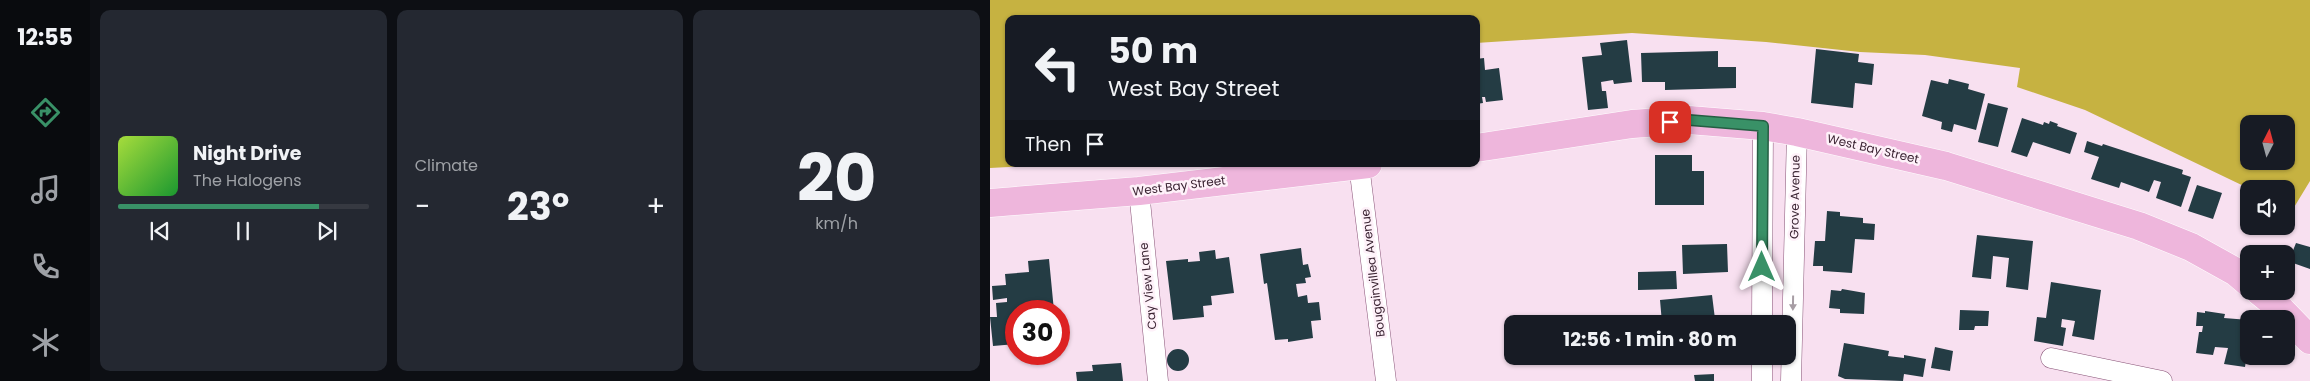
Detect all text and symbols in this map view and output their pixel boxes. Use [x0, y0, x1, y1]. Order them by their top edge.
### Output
text: 12:55 [17, 22, 73, 53]
text: 50 m [1108, 26, 1198, 75]
icon: left [1025, 35, 1090, 100]
text: West Bay Street [1108, 73, 1280, 104]
icon: directions [28, 95, 63, 130]
pin [1649, 101, 1691, 143]
icon: arrive [1656, 108, 1684, 136]
north arrow [2240, 115, 2295, 170]
map controls [2240, 115, 2295, 365]
icon: arrive [1081, 130, 1109, 158]
street label: West Bay Street [1826, 130, 1921, 167]
text: Then [1025, 131, 1071, 158]
text: 20 [797, 133, 876, 224]
text: Night Drive [193, 140, 302, 167]
text: Climate [415, 154, 478, 177]
street label: Grove Avenue [1785, 155, 1804, 239]
text: The Halogens [193, 169, 301, 192]
street label: West Bay Street [1131, 171, 1226, 200]
icon: music [28, 172, 63, 207]
text: 23° [507, 180, 569, 233]
button: sound [2240, 180, 2295, 235]
text: − [415, 187, 430, 226]
text: + [646, 187, 665, 226]
street label: Bougainvillea Avenue [1356, 208, 1389, 338]
text: km/h [815, 212, 858, 235]
icon: previous [146, 217, 174, 245]
icon: pause [229, 217, 257, 245]
icon: next [313, 217, 341, 245]
position arrow [1735, 240, 1787, 292]
street label: Cay View Lane [1134, 242, 1161, 330]
button: + [2240, 245, 2295, 300]
icon: phone [28, 249, 63, 284]
one-way arrow [1789, 296, 1797, 312]
speed limit sign: 30 [1005, 300, 1070, 365]
button: − [2240, 310, 2295, 365]
icon: climate [28, 325, 63, 360]
text: 12:56 · 1 min · 80 m [1563, 326, 1737, 353]

